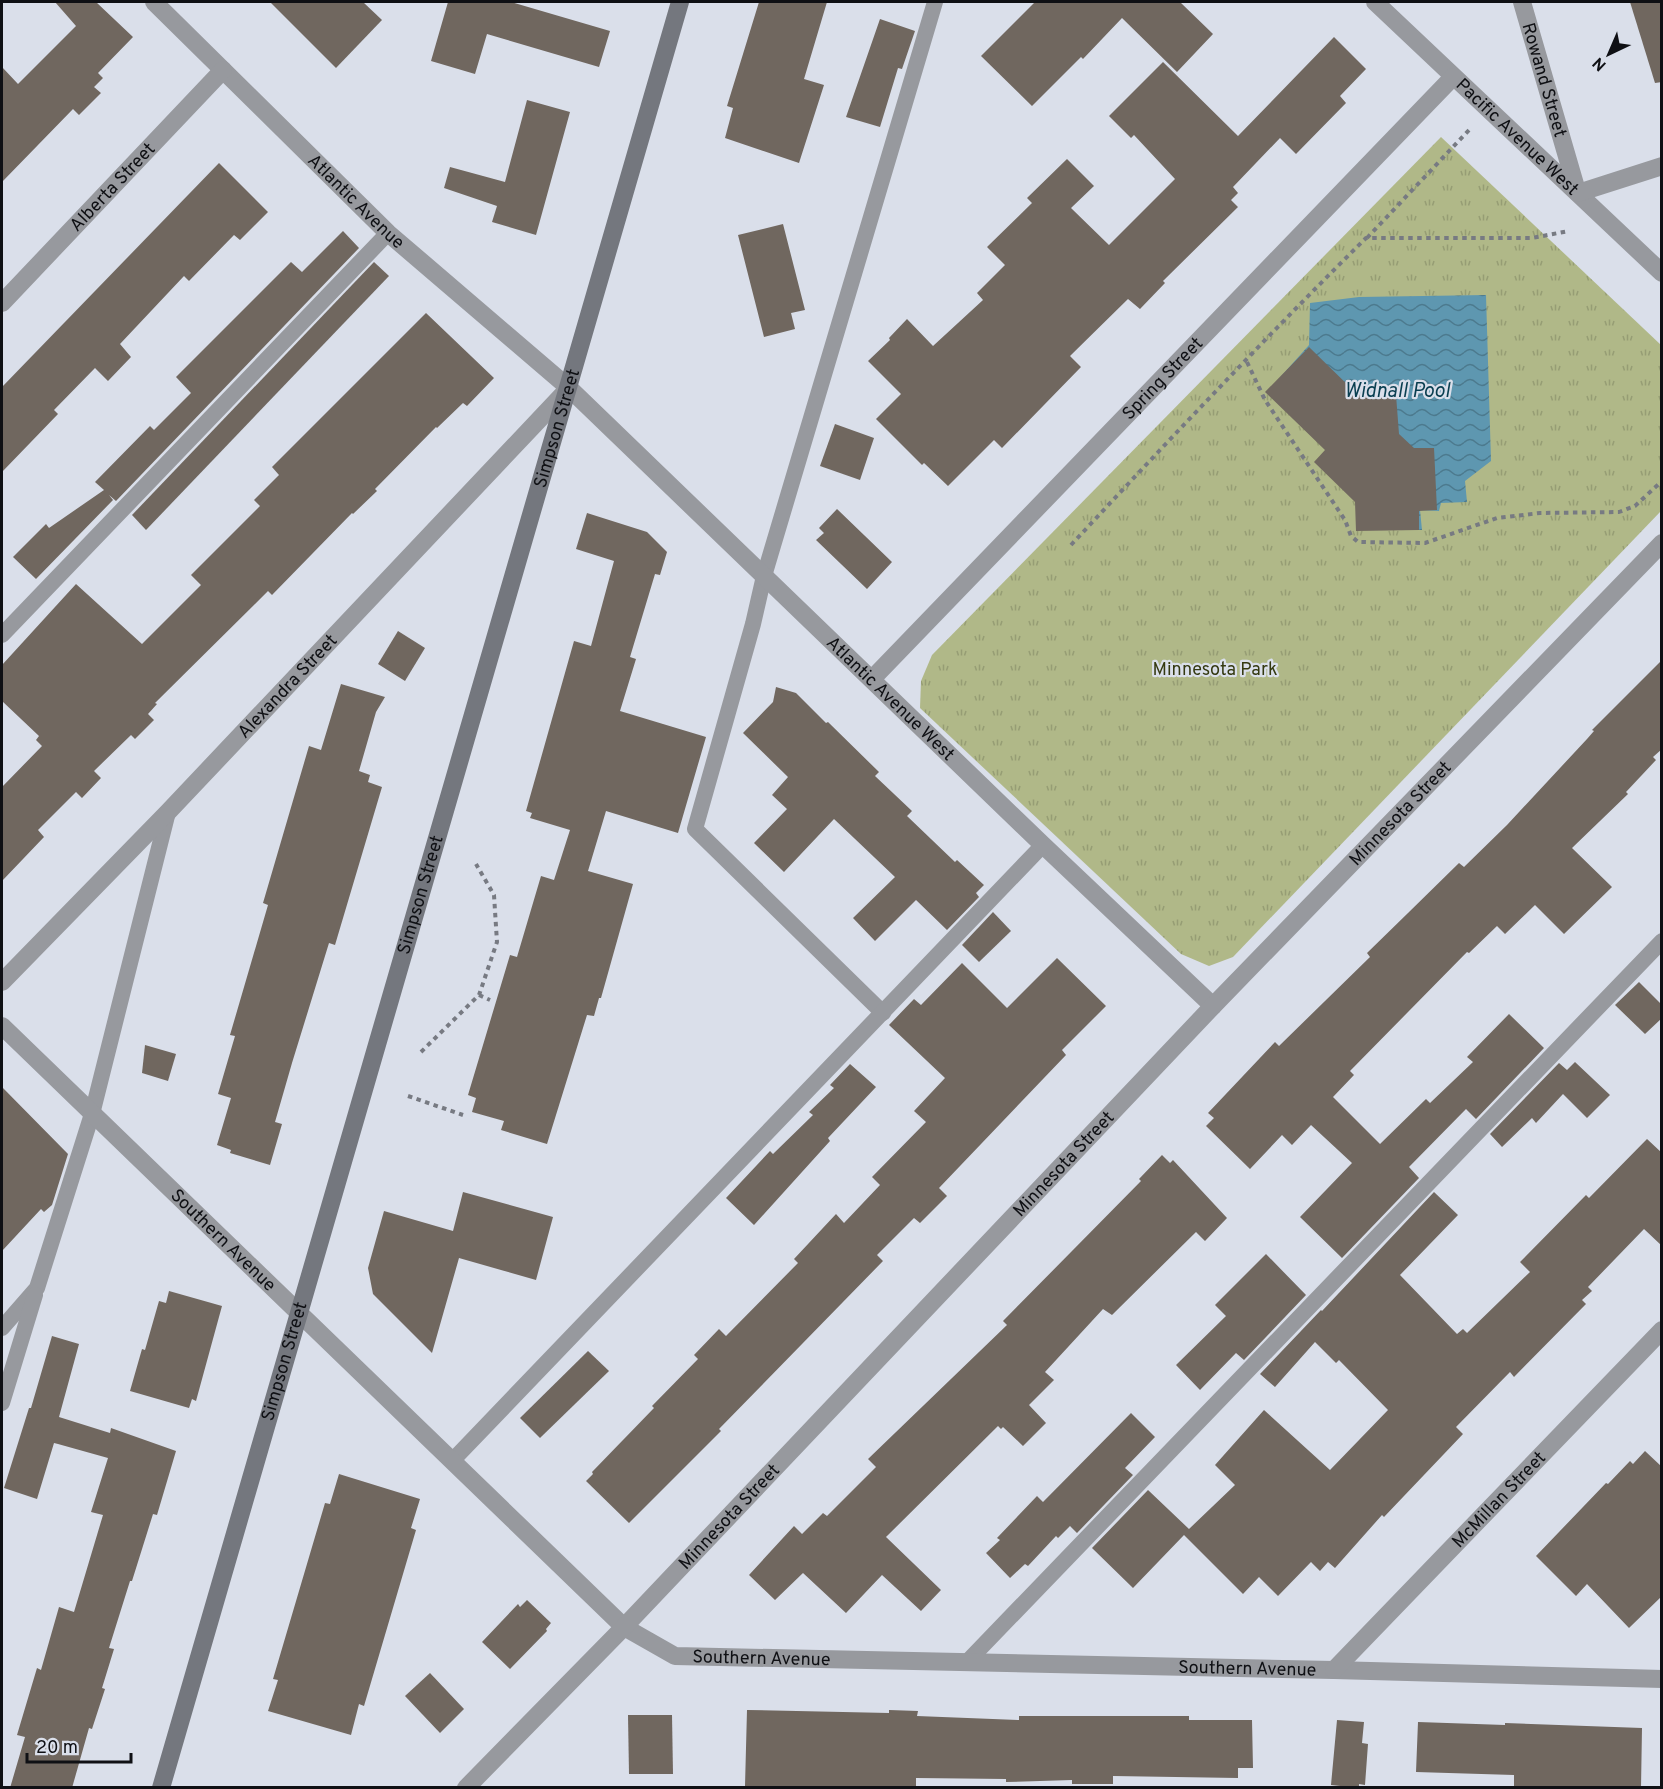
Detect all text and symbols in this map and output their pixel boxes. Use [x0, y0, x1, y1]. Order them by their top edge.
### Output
street label: Rowand Street [1516, 20, 1571, 140]
north arrow [1579, 24, 1639, 84]
text: N [1589, 52, 1611, 75]
street label: Pacific Avenue West [1450, 74, 1583, 201]
street label: Alberta Street [65, 139, 161, 237]
street label: Atlantic Avenue [302, 150, 409, 255]
street label: Spring Street [1118, 333, 1209, 426]
street label: Simpson Street [530, 366, 586, 491]
water label: Widnall Pool [1344, 379, 1451, 405]
street label: Alexandra Street [233, 630, 343, 744]
street label: Atlantic Avenue West [821, 632, 959, 766]
park label: Minnesota Park [1153, 659, 1277, 682]
street label: Minnesota Street [1345, 757, 1457, 872]
street label: Simpson Street [393, 833, 450, 957]
street label: Minnesota Street [1009, 1107, 1120, 1223]
street label: Southern Avenue [165, 1185, 280, 1297]
street label: Simpson Street [257, 1299, 313, 1424]
street label: McMillan Street [1448, 1447, 1552, 1554]
street label: Minnesota Street [674, 1460, 786, 1575]
street label: Southern Avenue [692, 1646, 831, 1672]
street label: Southern Avenue [1178, 1657, 1317, 1683]
scale bar [27, 1726, 130, 1764]
text: 20 m [36, 1737, 78, 1760]

